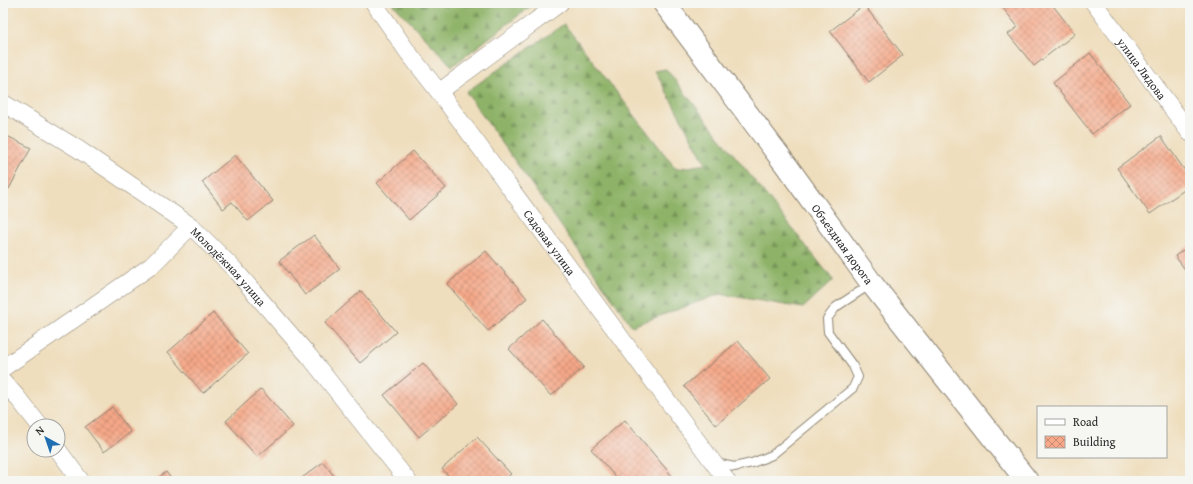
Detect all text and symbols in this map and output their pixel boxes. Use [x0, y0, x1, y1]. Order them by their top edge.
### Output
street label: улица Лядова [1113, 33, 1171, 103]
street label: Объездная дорога [808, 200, 878, 288]
street label: Садовая улица [520, 206, 580, 279]
street label: Молодёжная улица [188, 223, 271, 310]
legend [1037, 406, 1167, 458]
text: Road [1073, 413, 1099, 430]
north arrow [26, 418, 66, 458]
text: N [32, 421, 48, 439]
text: Building [1073, 433, 1116, 450]

